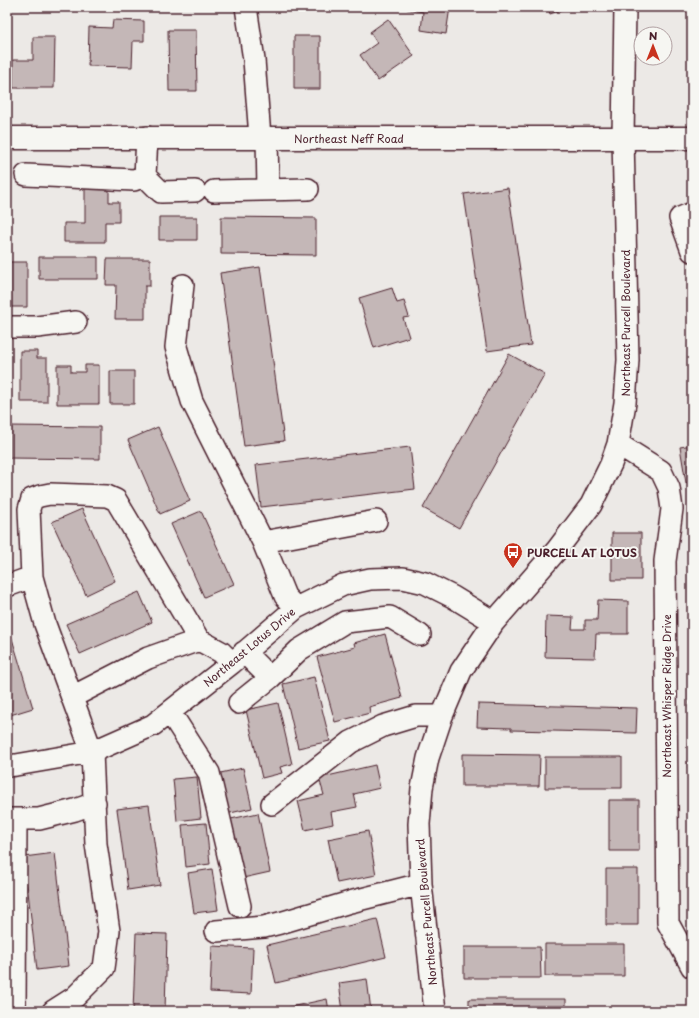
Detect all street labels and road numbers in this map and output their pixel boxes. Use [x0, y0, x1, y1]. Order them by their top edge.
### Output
street label: Northeast Neff Road [294, 130, 404, 147]
street label: Northeast Purcell Boulevard [617, 249, 634, 397]
street label: Northeast Lotus Drive [199, 603, 299, 691]
street label: Northeast Whisper Ridge Drive [658, 614, 675, 778]
street label: Northeast Purcell Boulevard [411, 838, 441, 986]

